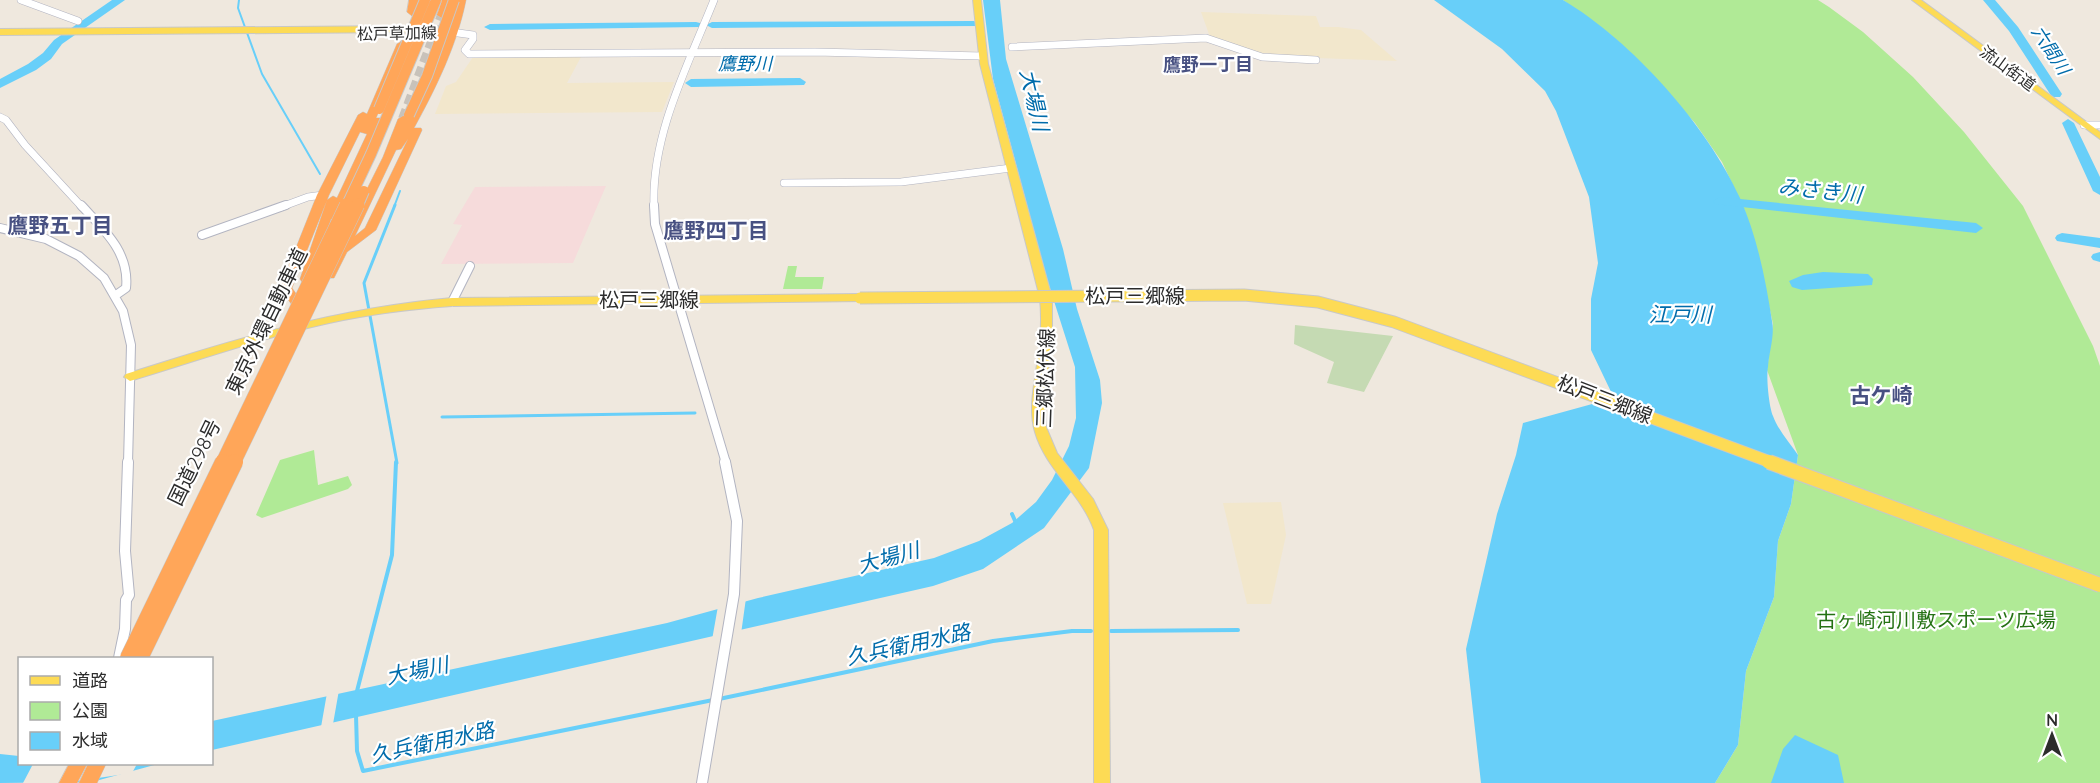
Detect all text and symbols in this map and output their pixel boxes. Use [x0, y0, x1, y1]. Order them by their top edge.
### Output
water label: 六間川 [2027, 21, 2076, 81]
street label: 松戸草加線 [357, 22, 437, 44]
street label: 流山街道 [1976, 41, 2040, 95]
water label: 鷹野川 [718, 52, 774, 75]
district label: 鷹野一丁目 [1163, 53, 1253, 76]
water label: 大場川 [1015, 66, 1055, 136]
water label: みさき川 [1777, 173, 1865, 208]
district label: 鷹野五丁目 [8, 212, 113, 238]
district label: 鷹野四丁目 [664, 217, 769, 243]
street label: 東京外環自動車道 [220, 244, 312, 398]
street label: 松戸三郷線 [1085, 283, 1185, 308]
street label: 松戸三郷線 [599, 287, 699, 312]
water label: 江戸川 [1649, 301, 1713, 327]
street label: 三郷松伏線 [1031, 328, 1059, 428]
street label: 松戸三郷線 [1554, 369, 1656, 429]
district label: 古ケ崎 [1850, 382, 1913, 408]
street label: 国道298号 [162, 415, 226, 509]
water label: 大場川 [854, 536, 924, 578]
park label: 古ヶ崎河川敷スポーツ広場 [1816, 607, 2056, 632]
water label: 久兵衛用水路 [844, 618, 974, 670]
water label: 大場川 [383, 650, 452, 689]
legend [18, 657, 213, 765]
text: 道路 [72, 669, 108, 692]
text: 公園 [72, 699, 108, 722]
north arrow [2022, 705, 2082, 765]
text: N [2046, 710, 2058, 730]
water label: 久兵衛用水路 [368, 716, 498, 768]
text: 水域 [72, 729, 108, 752]

